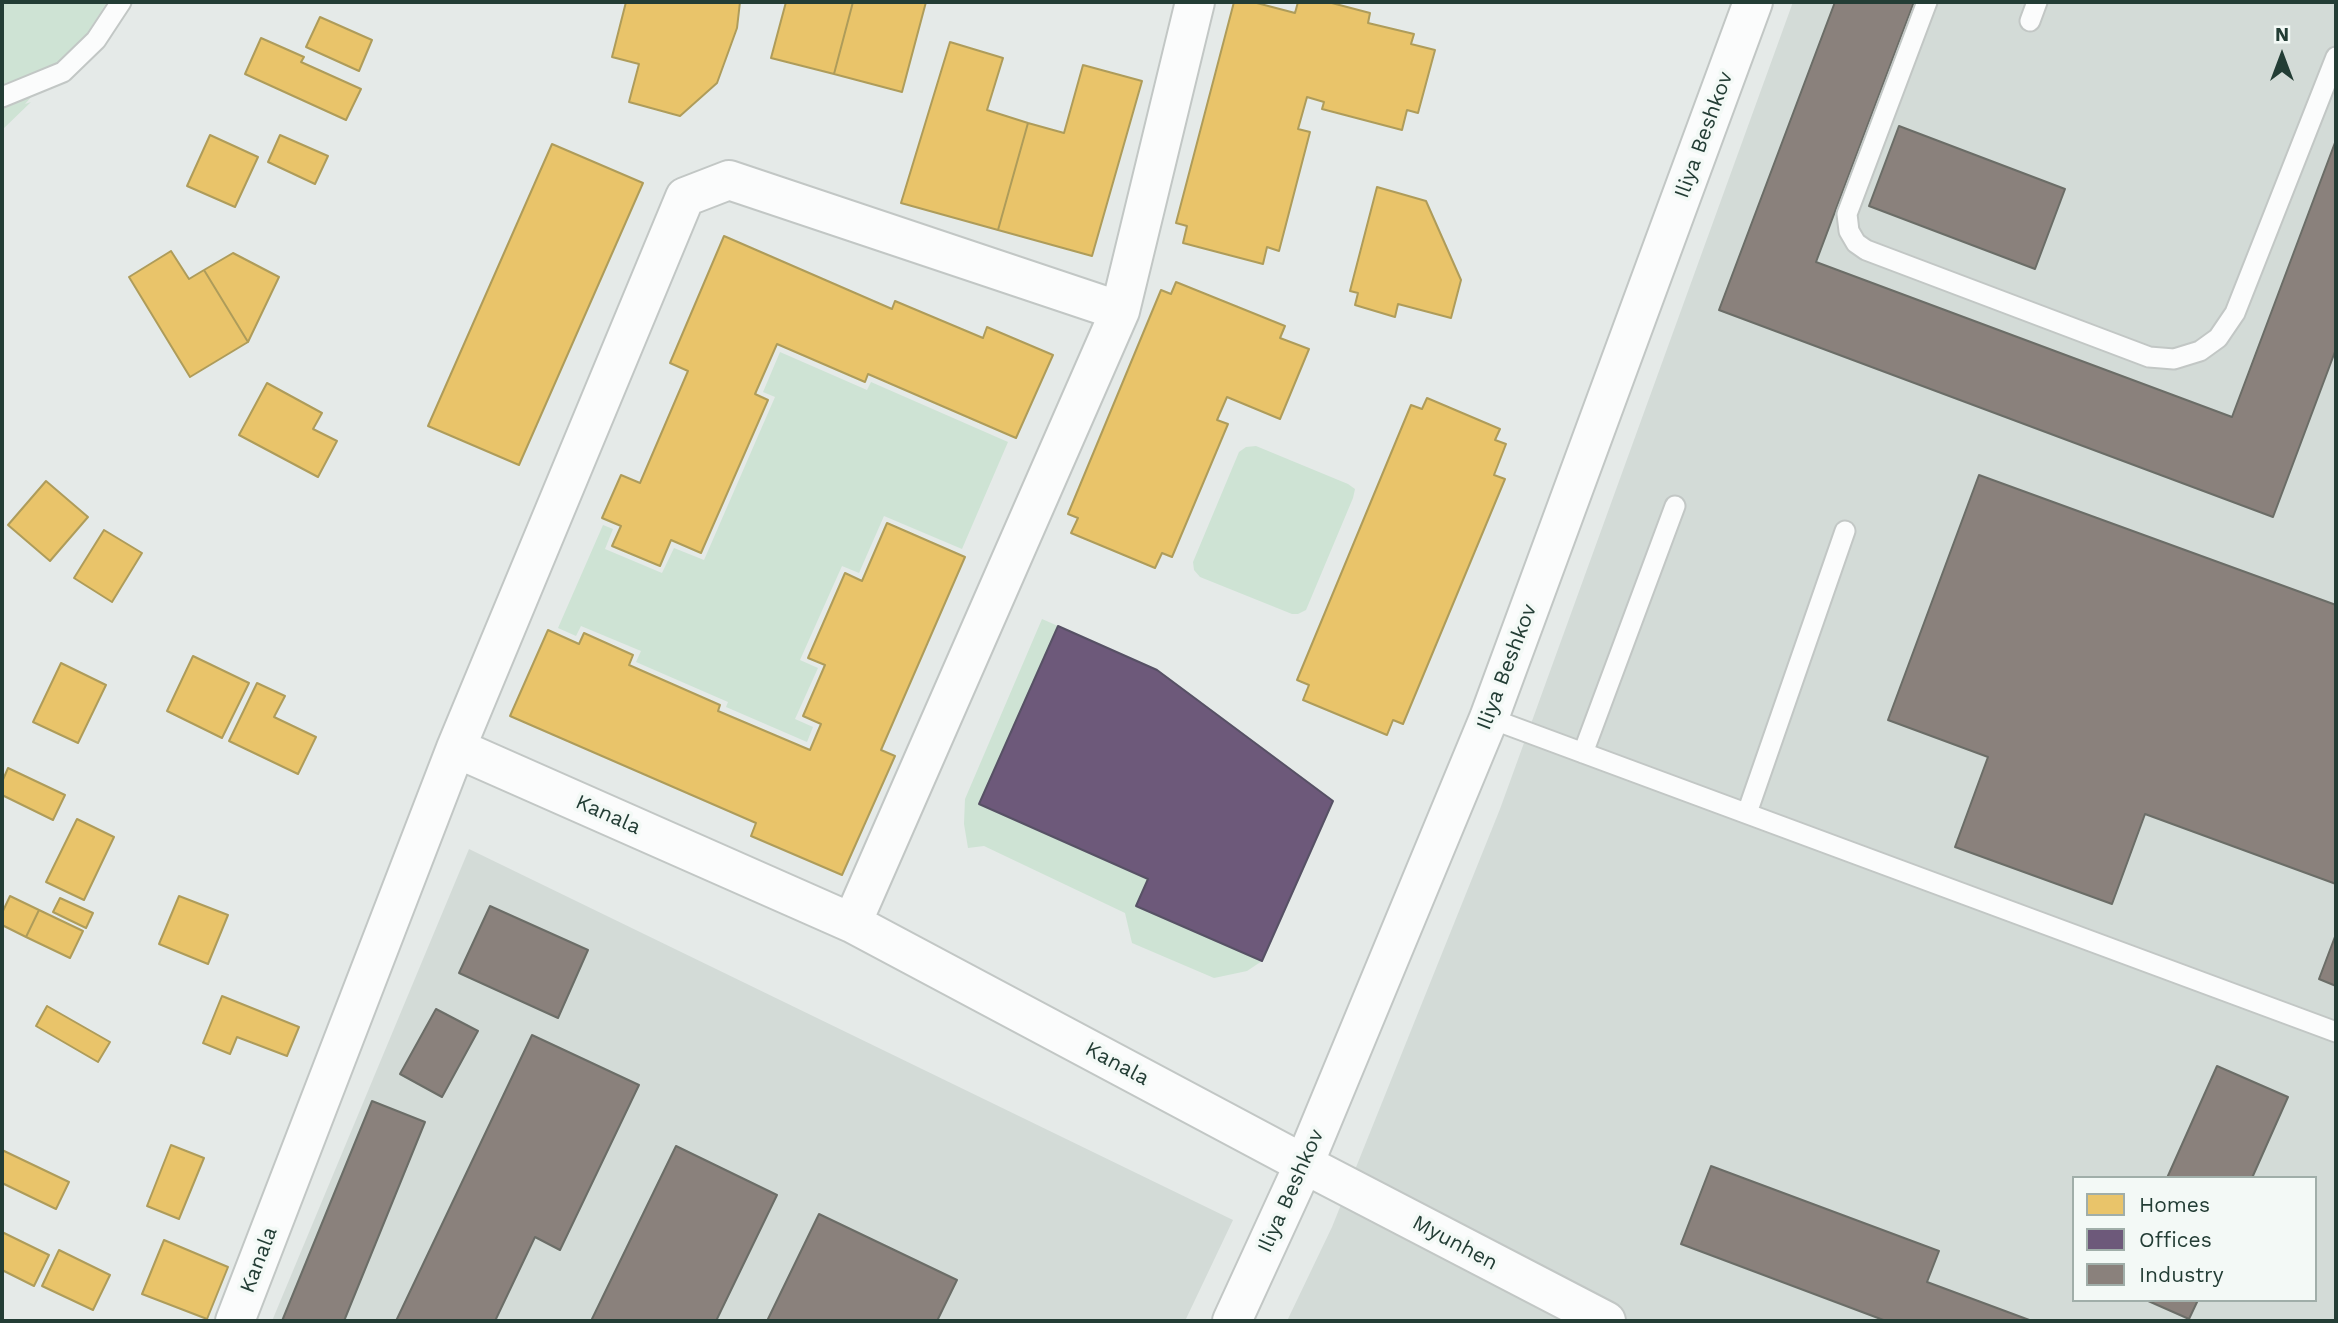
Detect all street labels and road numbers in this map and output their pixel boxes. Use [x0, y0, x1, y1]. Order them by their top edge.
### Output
street label: Iliya Beshkov [1669, 68, 1739, 202]
street label: Iliya Beshkov [1471, 601, 1543, 733]
street label: Kanala [572, 790, 644, 840]
street label: Kanala [1081, 1037, 1153, 1091]
street label: Iliya Beshkov [1253, 1125, 1329, 1257]
street label: Myunhen [1408, 1210, 1502, 1276]
street label: Kanala [235, 1223, 283, 1297]

